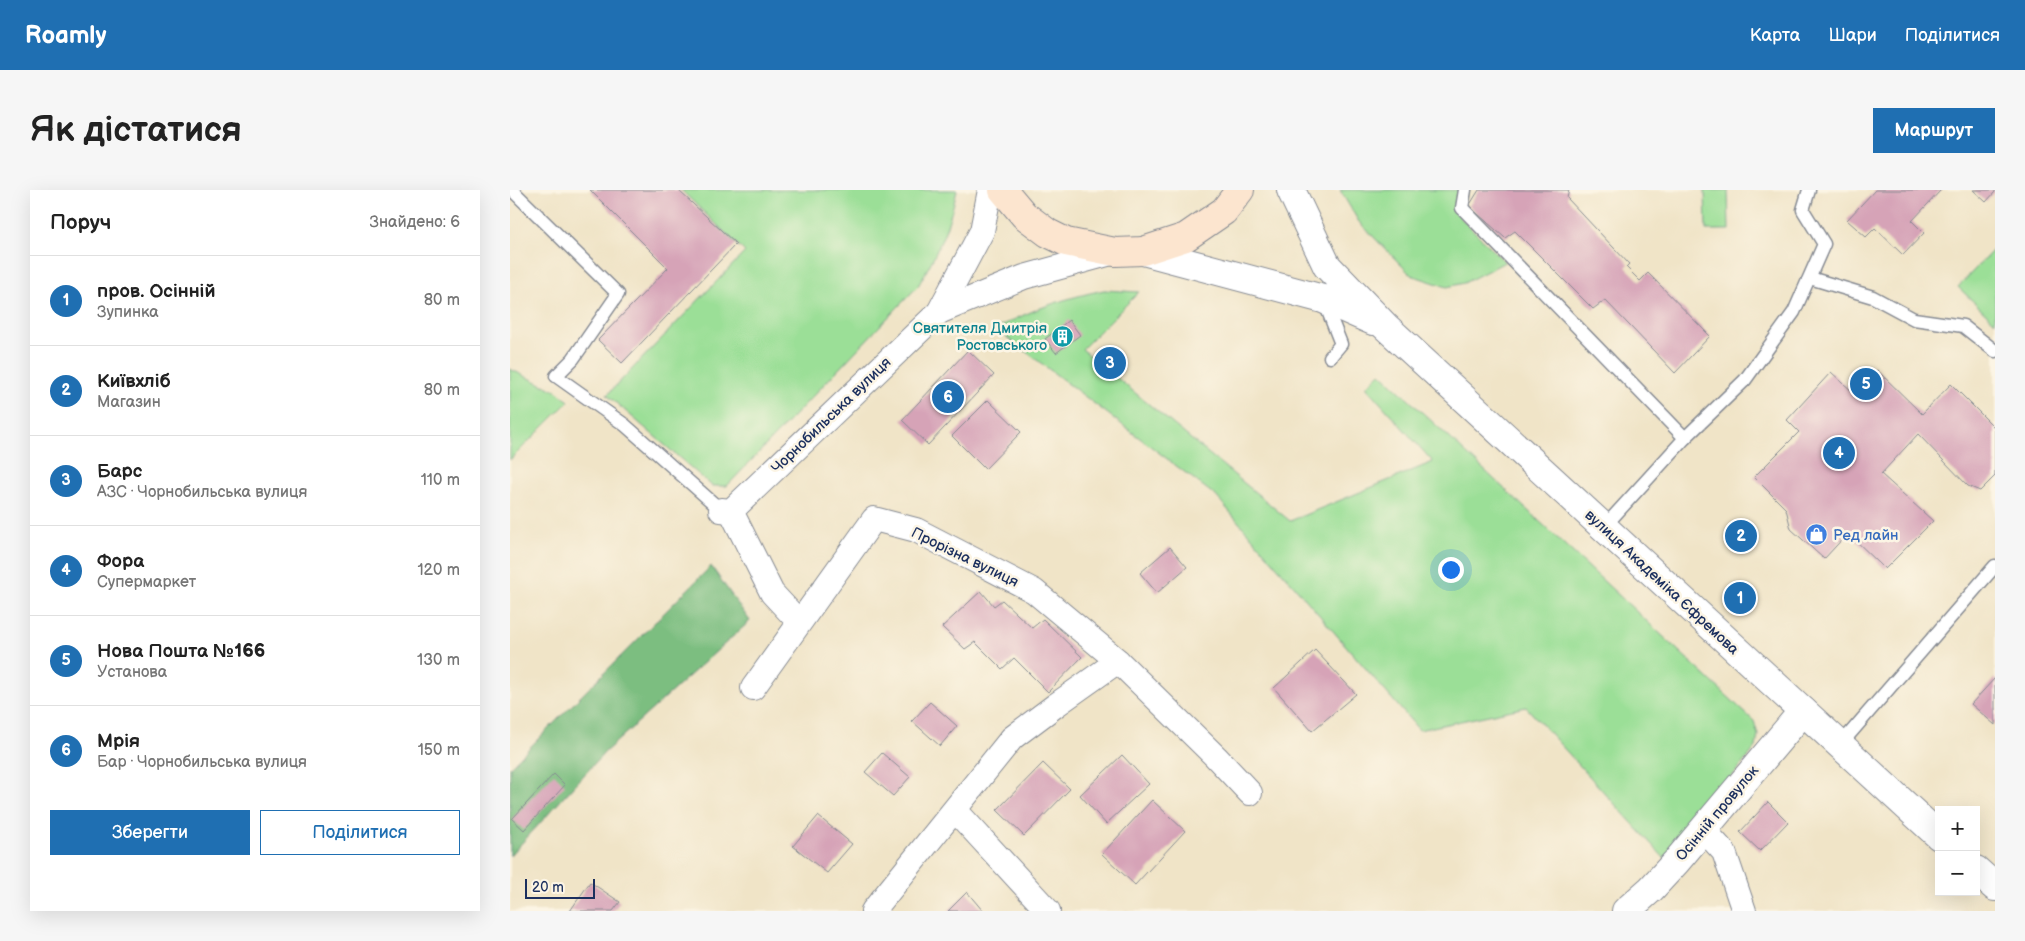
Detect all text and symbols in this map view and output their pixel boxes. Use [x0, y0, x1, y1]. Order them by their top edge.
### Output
text: Roamly [25, 21, 106, 50]
text: Карта [1750, 25, 1800, 46]
text: Шари [1828, 25, 1877, 46]
text: Поділитися [1905, 25, 2000, 46]
button: Маршрут [1873, 108, 1995, 153]
text: Як дістатися [30, 109, 242, 152]
text: Поруч [50, 210, 111, 235]
text: Знайдено: 6 [370, 213, 460, 232]
text: пров. Осінній [97, 280, 215, 303]
text: 1 [63, 291, 69, 310]
text: 80 m [424, 291, 460, 310]
text: Зупинка [97, 303, 159, 322]
place label: Святителя Дмитрія Ростовського [913, 319, 1047, 355]
building icon: Святителя Дмитрія Ростовського [1051, 325, 1075, 349]
pin: 3 [1094, 344, 1126, 382]
street label: Чорнобильська вулиця [767, 353, 895, 478]
pin: 5 [1850, 365, 1882, 403]
text: Київхліб [97, 370, 171, 393]
pin: 6 [932, 378, 964, 416]
text: 2 [61, 381, 71, 400]
text: 80 m [424, 381, 460, 400]
text: Магазин [97, 393, 161, 412]
pin: 4 [1823, 434, 1855, 472]
text: Барс [97, 460, 142, 483]
text: 3 [61, 471, 71, 490]
text: 110 m [421, 471, 460, 490]
text: АЗС · Чорнобильська вулиця [97, 483, 307, 502]
street label: вулиця Академіка Єфремова [1580, 506, 1743, 659]
pin: 2 [1725, 517, 1757, 555]
street label: Прорізна вулиця [908, 523, 1022, 592]
shop icon: Ред лайн [1805, 523, 1829, 547]
place label: Ред лайн [1833, 526, 1898, 545]
text: Фора [97, 550, 144, 573]
your location [1438, 557, 1464, 583]
text: 4 [61, 561, 71, 580]
text: 120 m [417, 561, 460, 580]
text: Супермаркет [97, 573, 196, 592]
pin: 1 [1724, 579, 1756, 617]
text: Нова Пошта №166 [97, 640, 265, 663]
text: 5 [61, 651, 71, 670]
text: 130 m [417, 651, 460, 670]
text: Установа [97, 663, 167, 682]
text: Мрія [97, 730, 140, 753]
text: 6 [61, 741, 71, 760]
text: 150 m [418, 741, 460, 760]
text: Бар · Чорнобильська вулиця [97, 753, 307, 772]
street label: Осінній провулок [1672, 762, 1763, 865]
map controls [1935, 806, 1980, 896]
button: + [1935, 806, 1980, 851]
button: Зберегти [50, 810, 250, 855]
button: Поділитися [260, 810, 460, 855]
button: − [1935, 851, 1980, 896]
scale bar [525, 876, 595, 899]
text: 20 m [532, 879, 564, 896]

